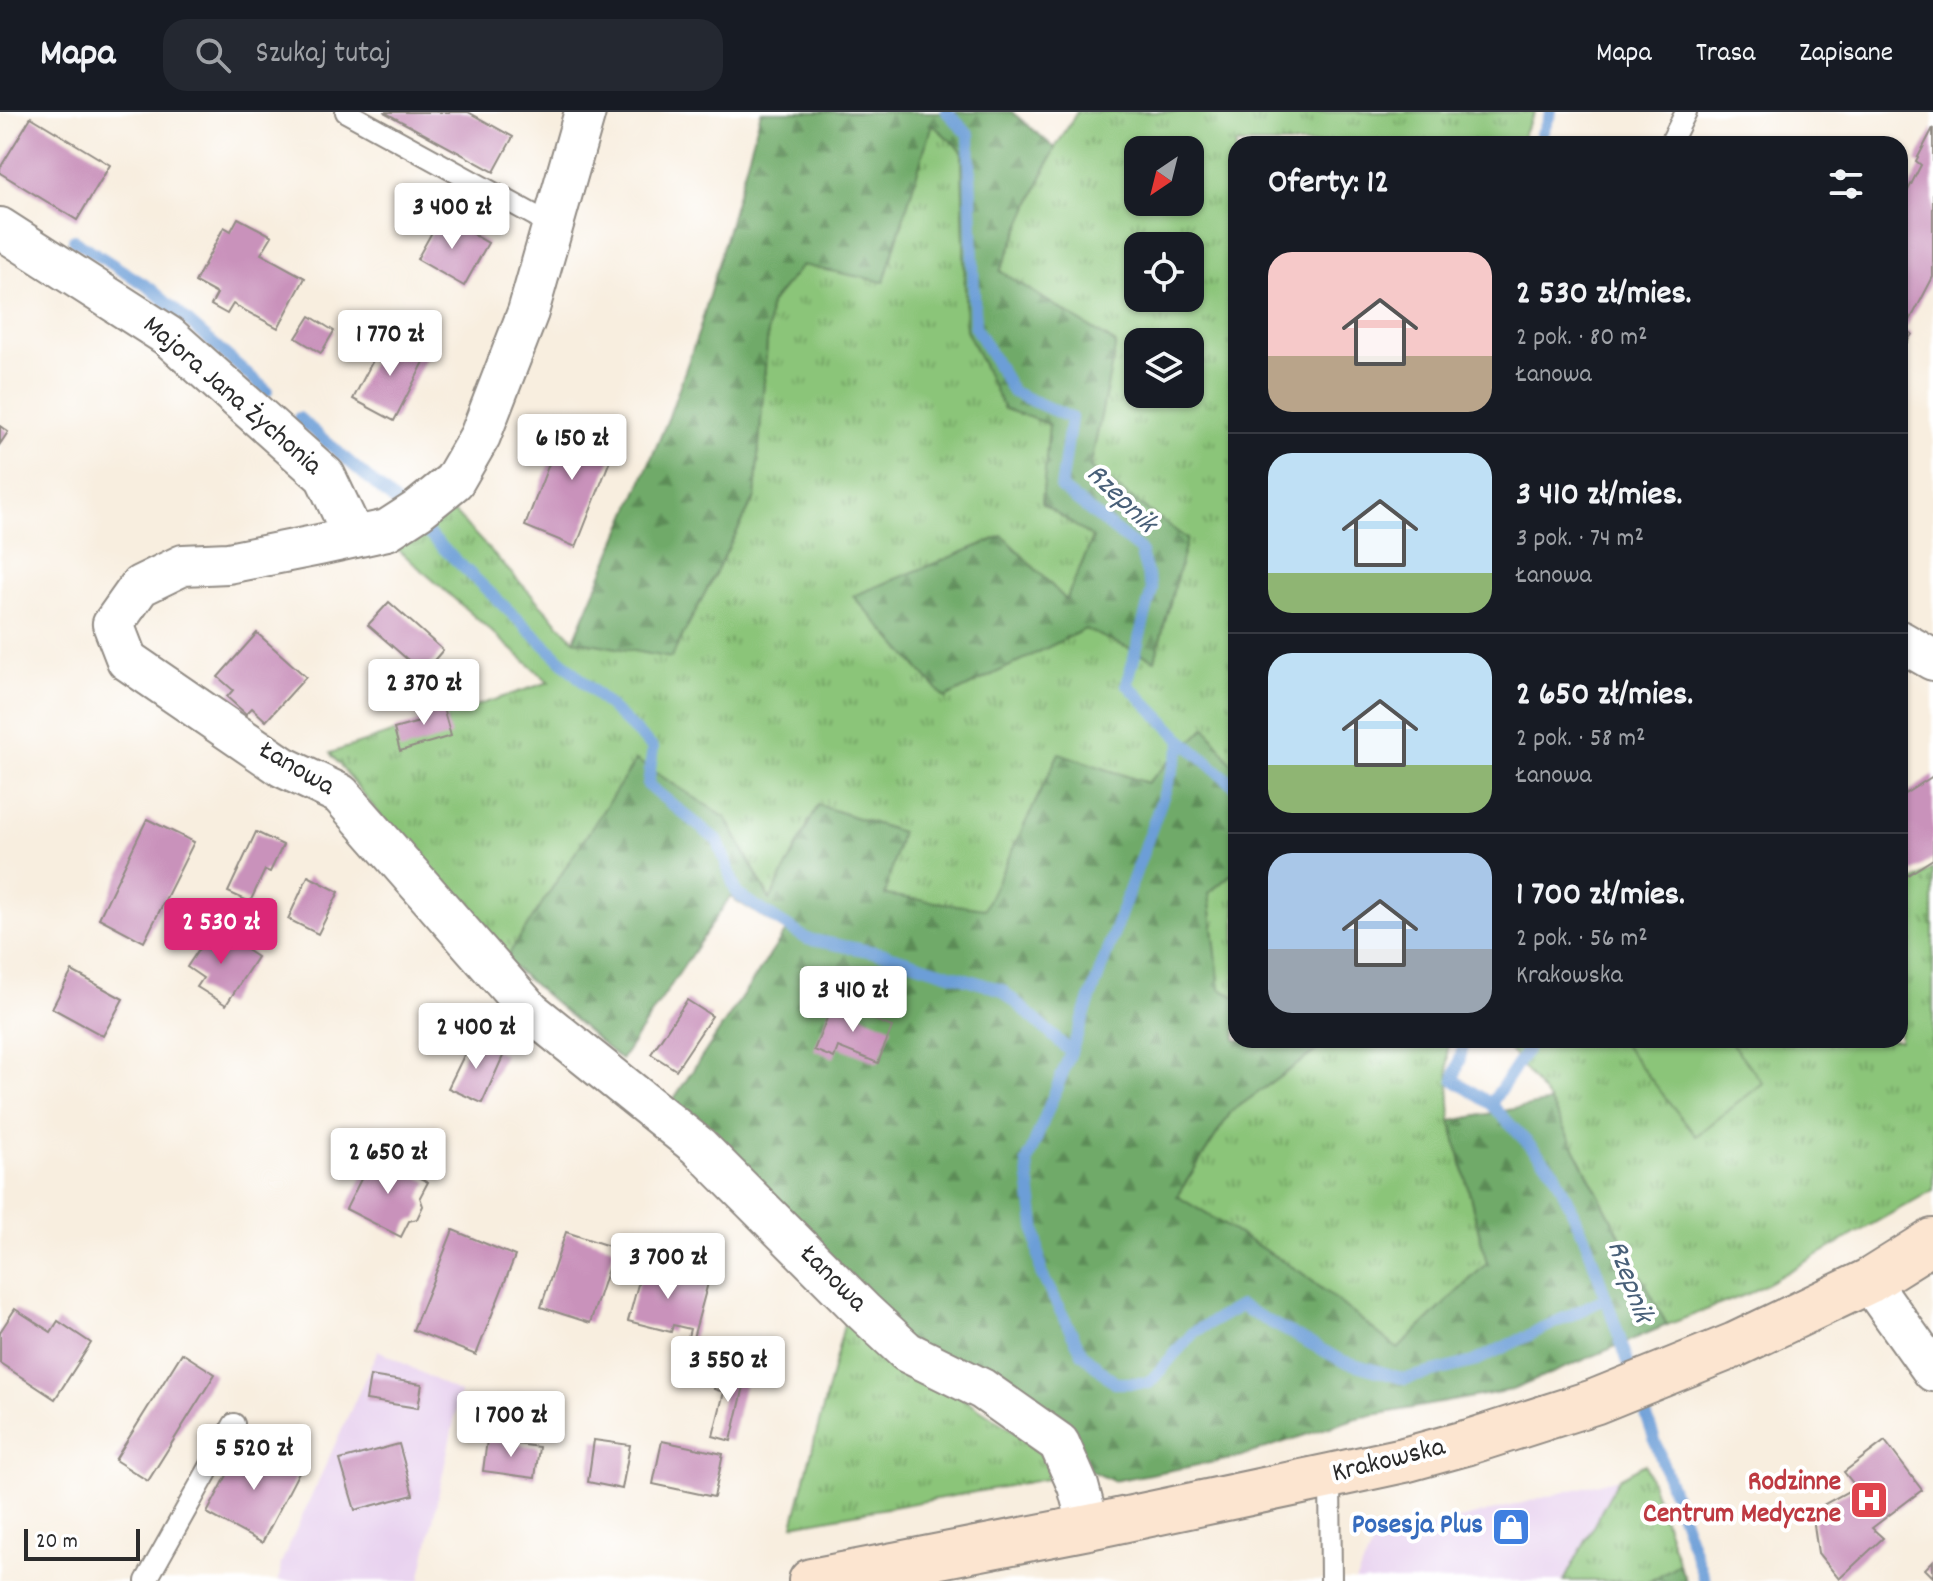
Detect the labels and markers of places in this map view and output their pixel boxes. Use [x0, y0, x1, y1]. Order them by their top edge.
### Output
pin: 3 400 zł [369, 183, 535, 251]
pin: 1 770 zł [307, 310, 473, 378]
pin: 6 150 zł [489, 414, 655, 482]
pin: 2 370 zł [341, 659, 507, 727]
pin: 2 530 zł [138, 898, 304, 966]
pin: 3 410 zł [770, 966, 936, 1034]
pin: 2 400 zł [393, 1003, 559, 1071]
pin: 2 650 zł [305, 1128, 471, 1196]
pin: 3 700 zł [585, 1233, 751, 1301]
pin: 3 550 zł [645, 1336, 811, 1404]
pin: 1 700 zł [428, 1391, 594, 1459]
pin: 5 520 zł [171, 1424, 337, 1492]
place label: Rodzinne Centrum Medyczne [1643, 1464, 1841, 1536]
hospital icon: Rodzinne Centrum Medyczne [1848, 1479, 1890, 1521]
shop icon: Posesja Plus [1490, 1506, 1532, 1548]
place label: Posesja Plus [1352, 1507, 1483, 1547]

